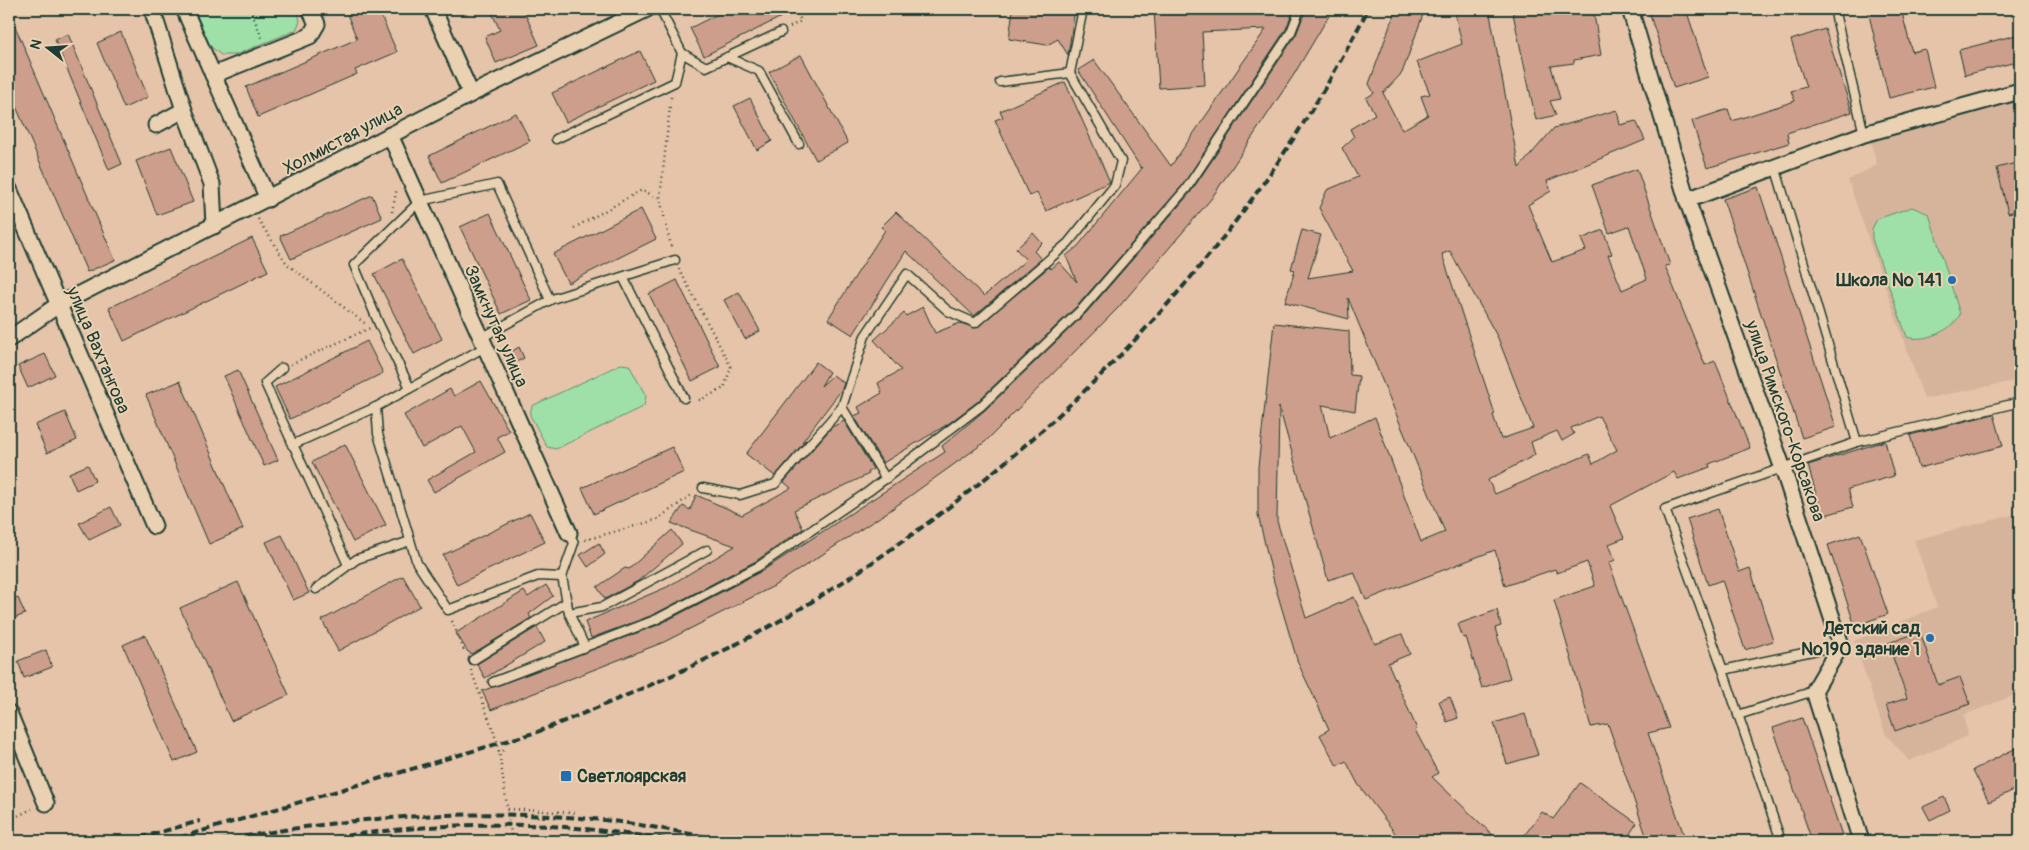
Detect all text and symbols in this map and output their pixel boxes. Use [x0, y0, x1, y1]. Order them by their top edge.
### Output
north arrow [22, 22, 72, 72]
text: N [27, 37, 46, 51]
street label: Холмистая улица [279, 98, 407, 180]
street label: Замкнутая улица [459, 261, 533, 391]
place label: Школа № 141 [1835, 269, 1942, 292]
marker: Школа № 141 [1946, 274, 1958, 286]
street label: улица Вахтангова [61, 282, 135, 417]
street label: улица Римского-Корсакова [1739, 316, 1830, 525]
place label: Детский сад №190 здание 1 [1801, 617, 1920, 661]
marker: Детский сад №190 здание 1 [1924, 632, 1936, 644]
place label: Светлоярская [577, 765, 686, 788]
marker: Светлоярская [559, 769, 573, 783]

